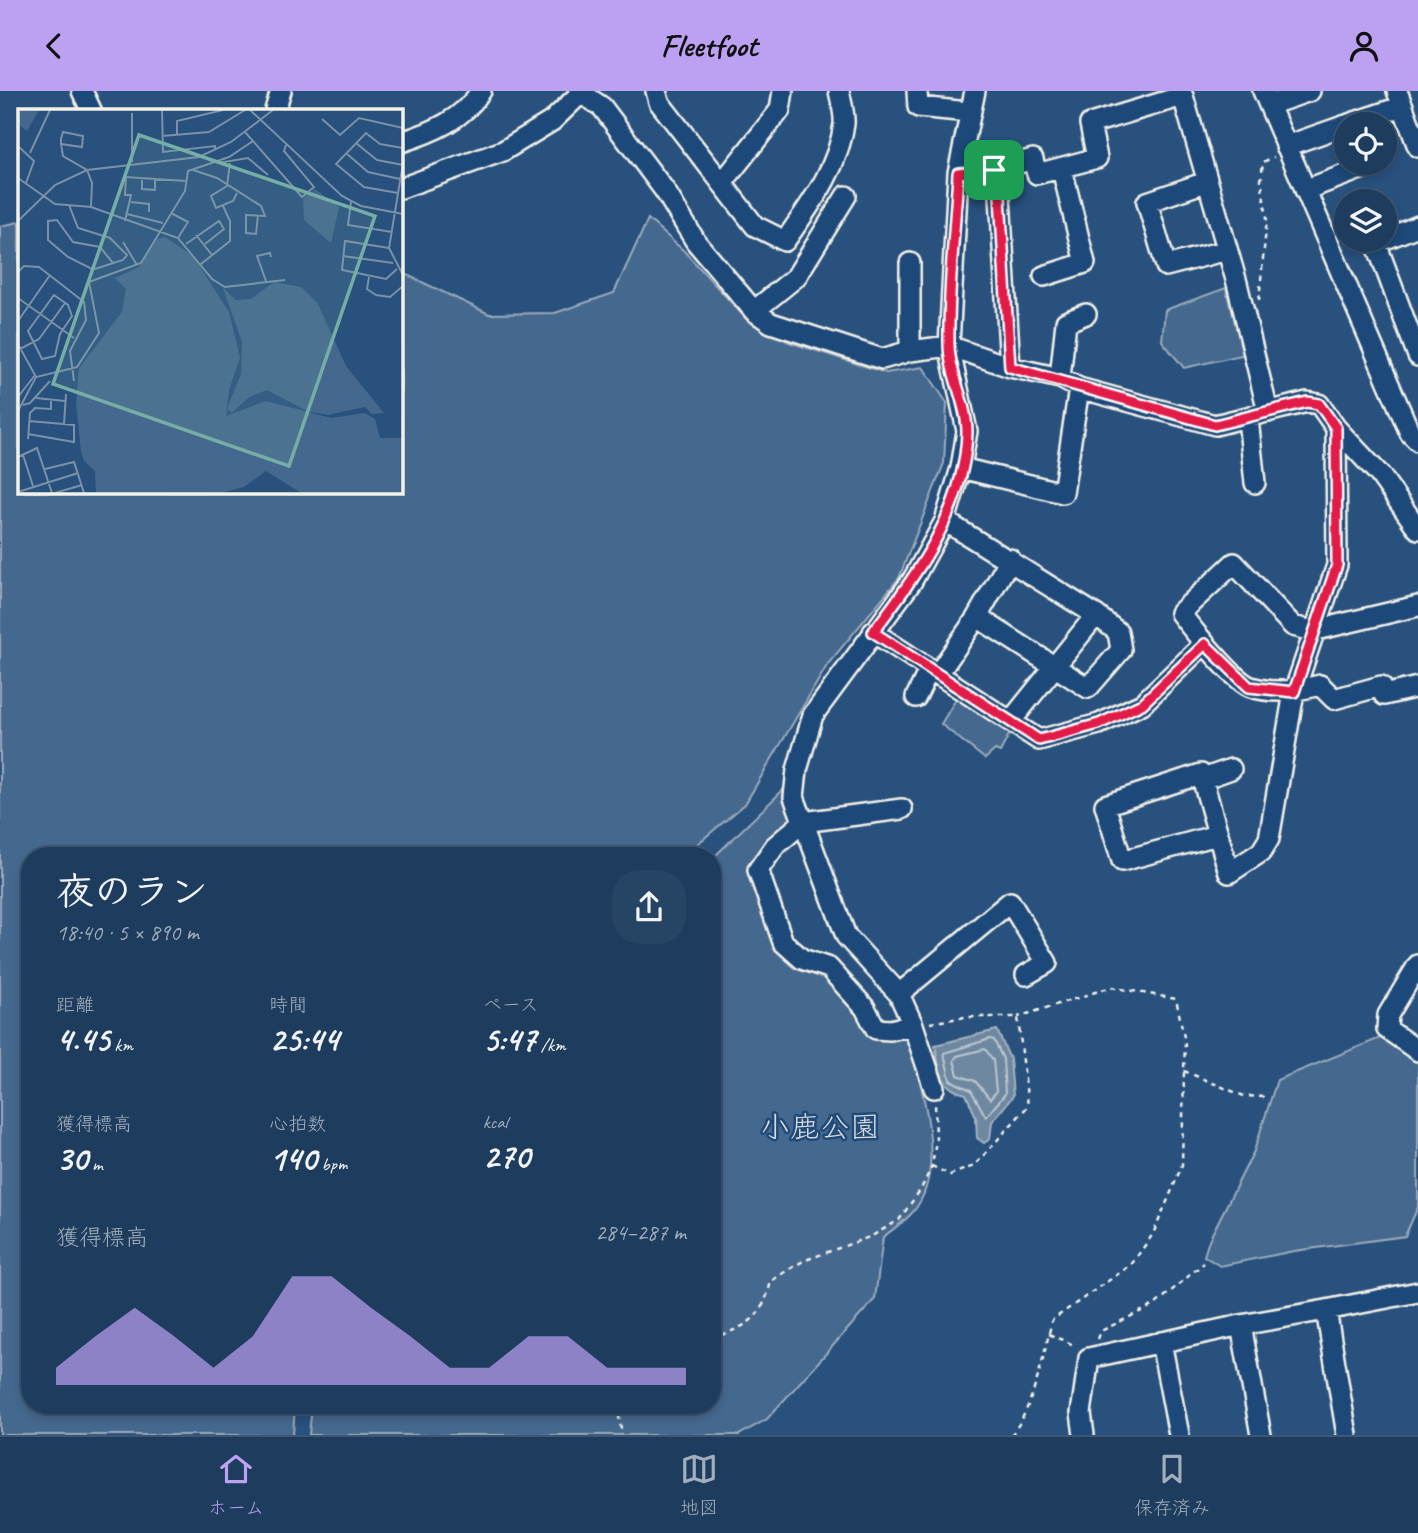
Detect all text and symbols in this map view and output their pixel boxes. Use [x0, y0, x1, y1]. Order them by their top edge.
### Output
text: Fleetfoot [661, 25, 757, 66]
icon: back [35, 27, 73, 65]
icon: person [1345, 27, 1383, 65]
inset map [18, 109, 402, 493]
map controls [1334, 112, 1397, 252]
button: locate [1334, 112, 1397, 175]
pin [964, 140, 1024, 200]
icon: arrive [975, 151, 1013, 189]
button: layers [1334, 189, 1397, 252]
text: 夜のラン [56, 868, 208, 915]
button: share [612, 870, 686, 944]
text: 18:40 · 5 × 890 m [56, 918, 199, 947]
text: 距離 [56, 993, 94, 1017]
text: 時間 [269, 993, 307, 1017]
text: ペース [483, 993, 539, 1017]
text: 4.45 [56, 1017, 110, 1062]
text: 25:44 [269, 1017, 339, 1062]
text: 5:47 [483, 1017, 536, 1062]
text: km [110, 1033, 133, 1057]
text: /km [536, 1033, 566, 1057]
park label: 小鹿公園 [760, 1108, 880, 1146]
text: kcal [483, 1110, 508, 1134]
text: 獲得標高 [56, 1112, 132, 1136]
text: 心拍数 [269, 1112, 326, 1136]
text: 270 [483, 1134, 530, 1179]
text: 30 [56, 1136, 88, 1181]
text: 140 [269, 1136, 317, 1181]
text: m [88, 1152, 103, 1176]
text: bpm [317, 1152, 347, 1176]
text: 284–287 m [595, 1218, 686, 1247]
text: 獲得標高 [56, 1223, 148, 1252]
tab: ホーム [208, 1450, 264, 1520]
tab: 地図 [680, 1450, 718, 1520]
tab: 保存済み [1134, 1450, 1210, 1520]

